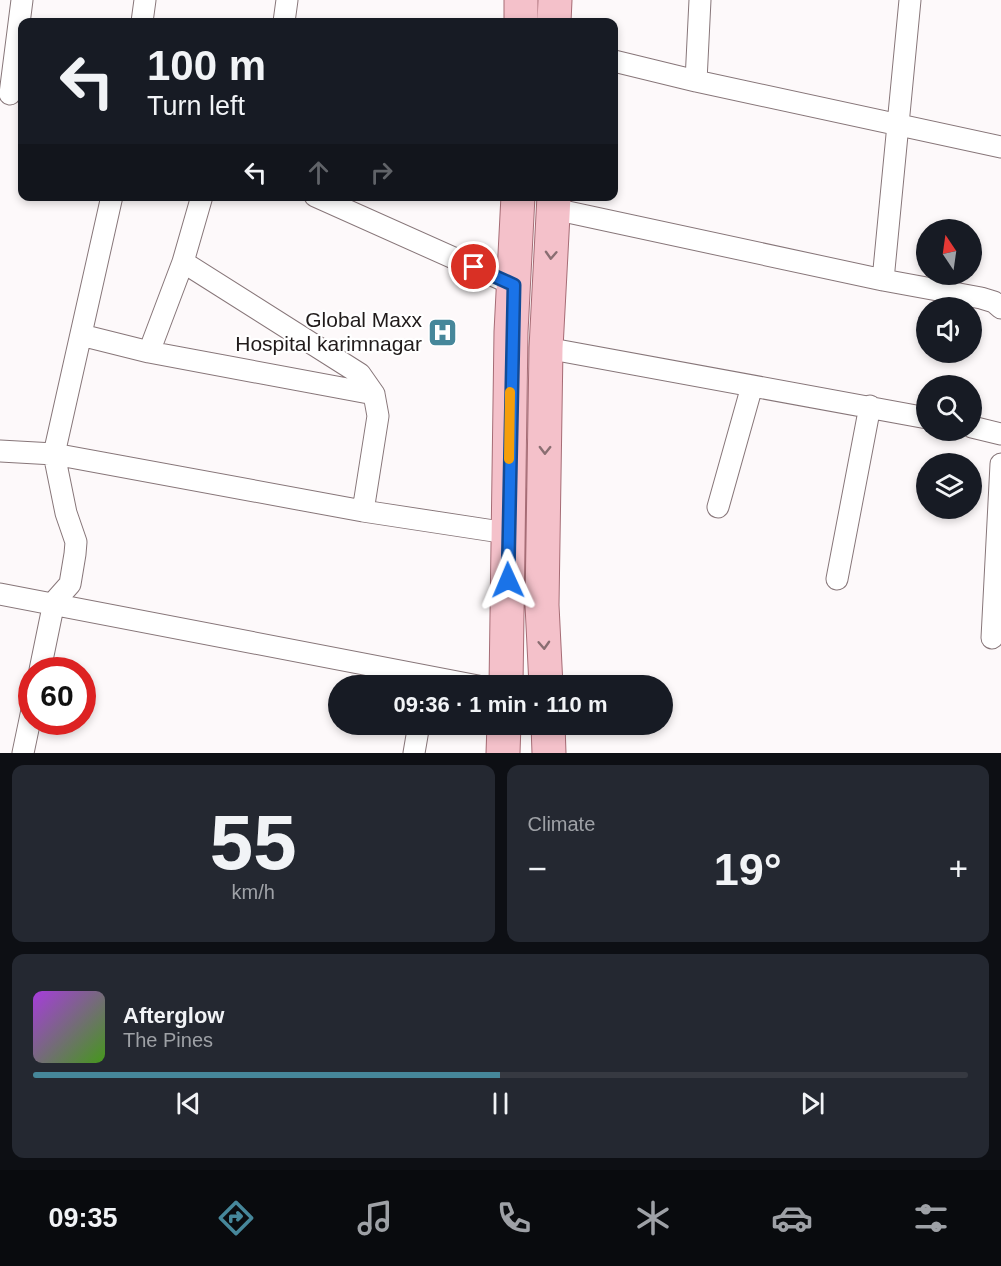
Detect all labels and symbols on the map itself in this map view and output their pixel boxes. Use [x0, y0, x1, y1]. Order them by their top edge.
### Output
north arrow [916, 219, 982, 285]
pin [448, 241, 499, 292]
one-way arrow [545, 250, 558, 259]
place label: Global Maxx Hospital karimnagar [235, 308, 422, 355]
hospital icon: Global Maxx Hospital karimnagar [427, 316, 459, 348]
one-way arrow [538, 445, 551, 454]
position arrow [476, 548, 540, 612]
one-way arrow [537, 640, 550, 649]
speed limit sign: 60 [18, 657, 96, 735]

